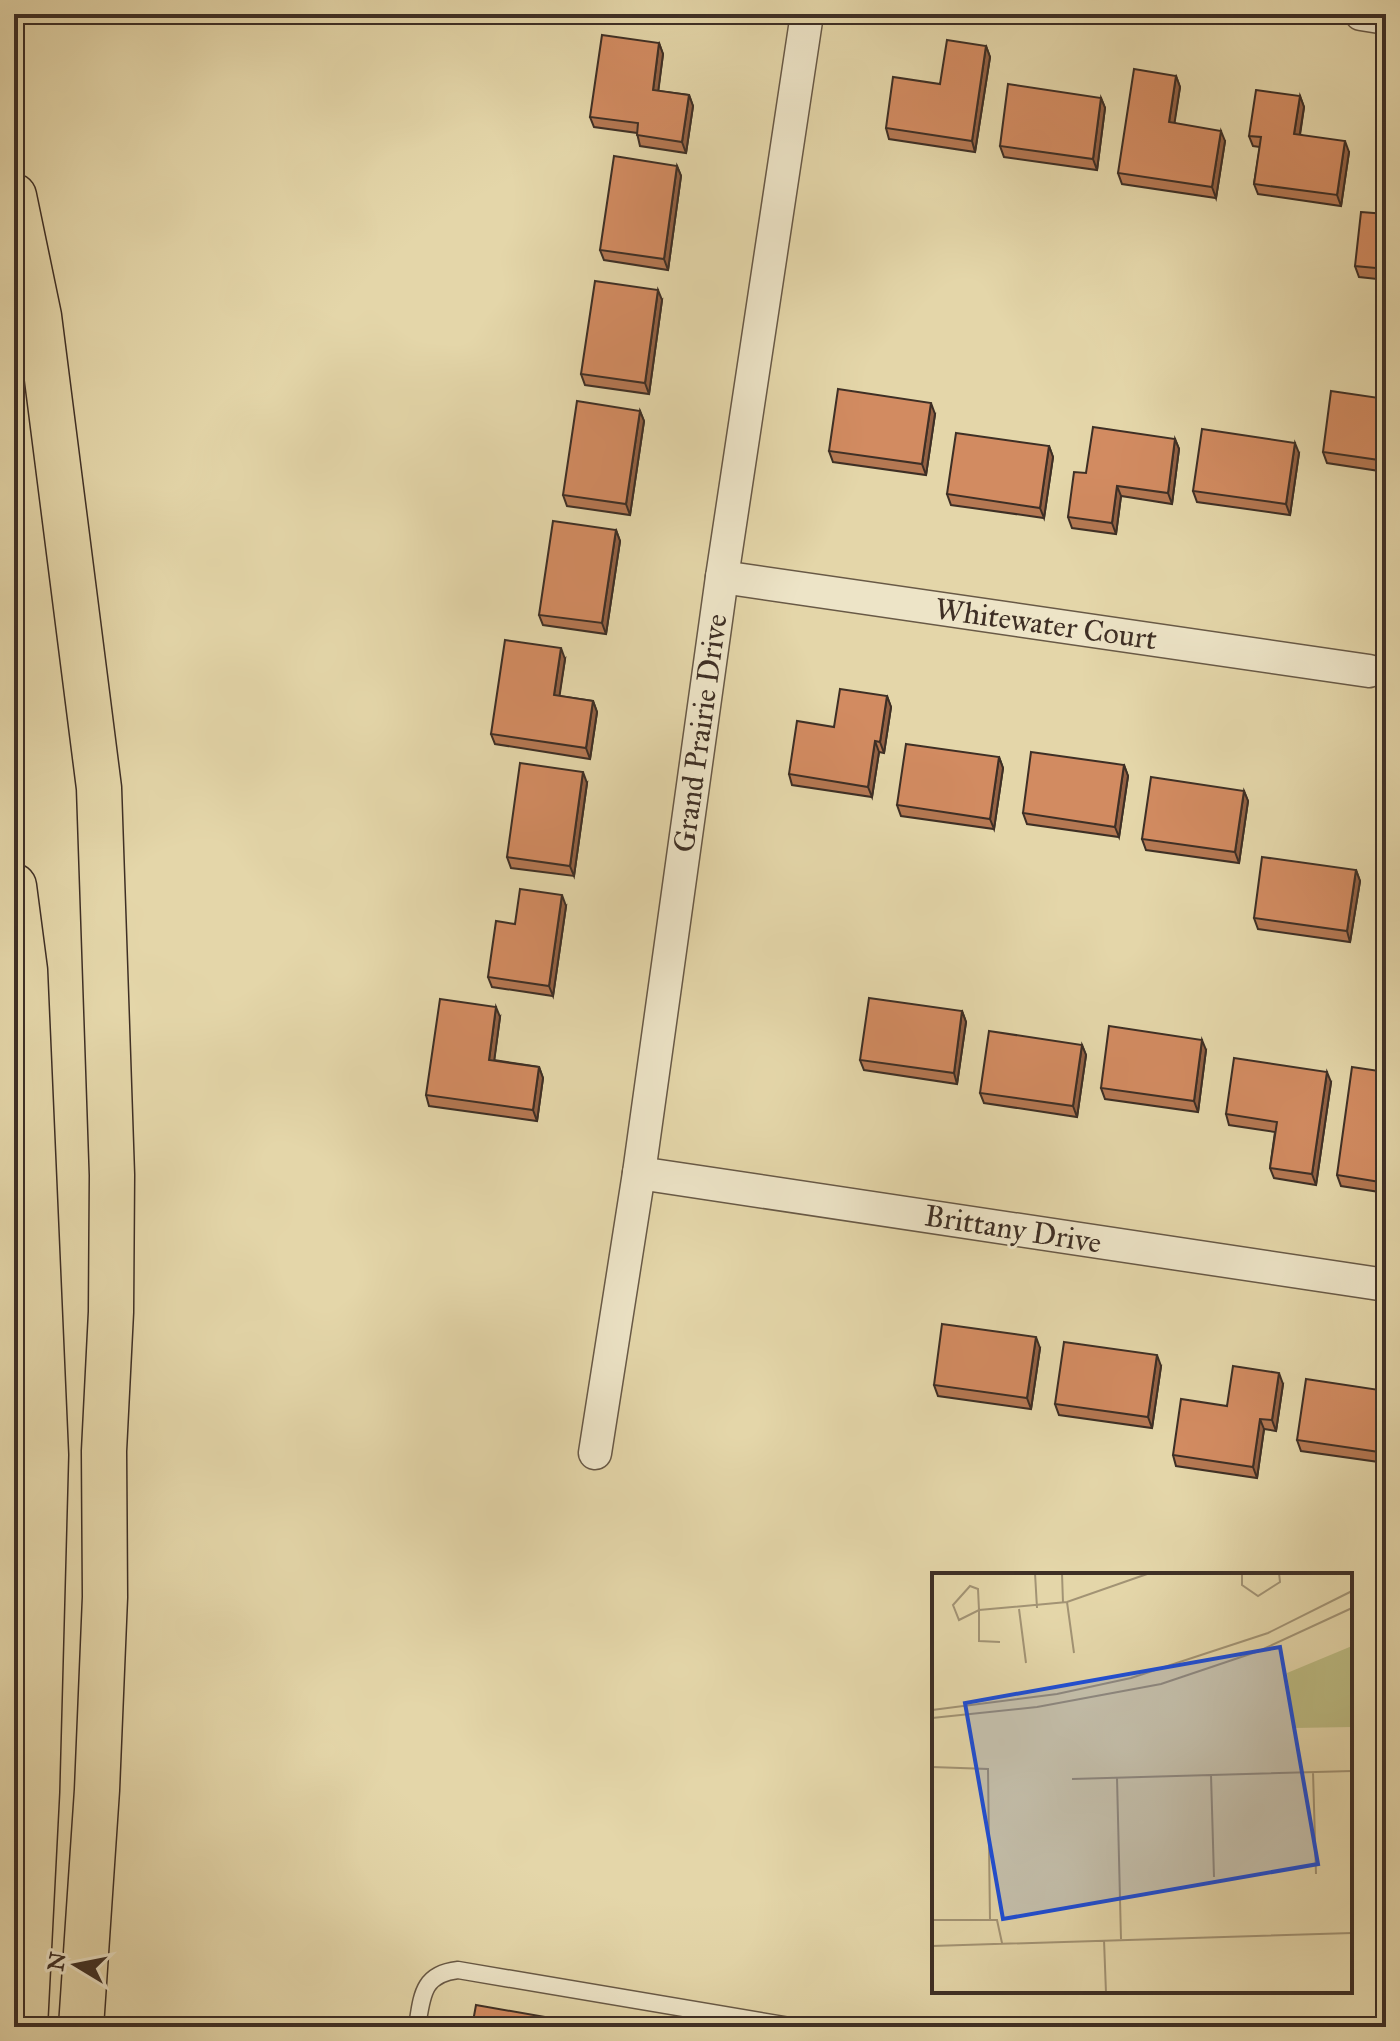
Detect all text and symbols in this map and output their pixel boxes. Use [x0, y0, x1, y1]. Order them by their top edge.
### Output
street label: Whitewater Court [933, 591, 1159, 657]
street label: Grand Prairie Drive [665, 611, 735, 855]
street label: Brittany Drive [922, 1197, 1104, 1261]
inset map [932, 1573, 1352, 1993]
north arrow [36, 1925, 116, 2005]
text: N [42, 1950, 72, 1973]

